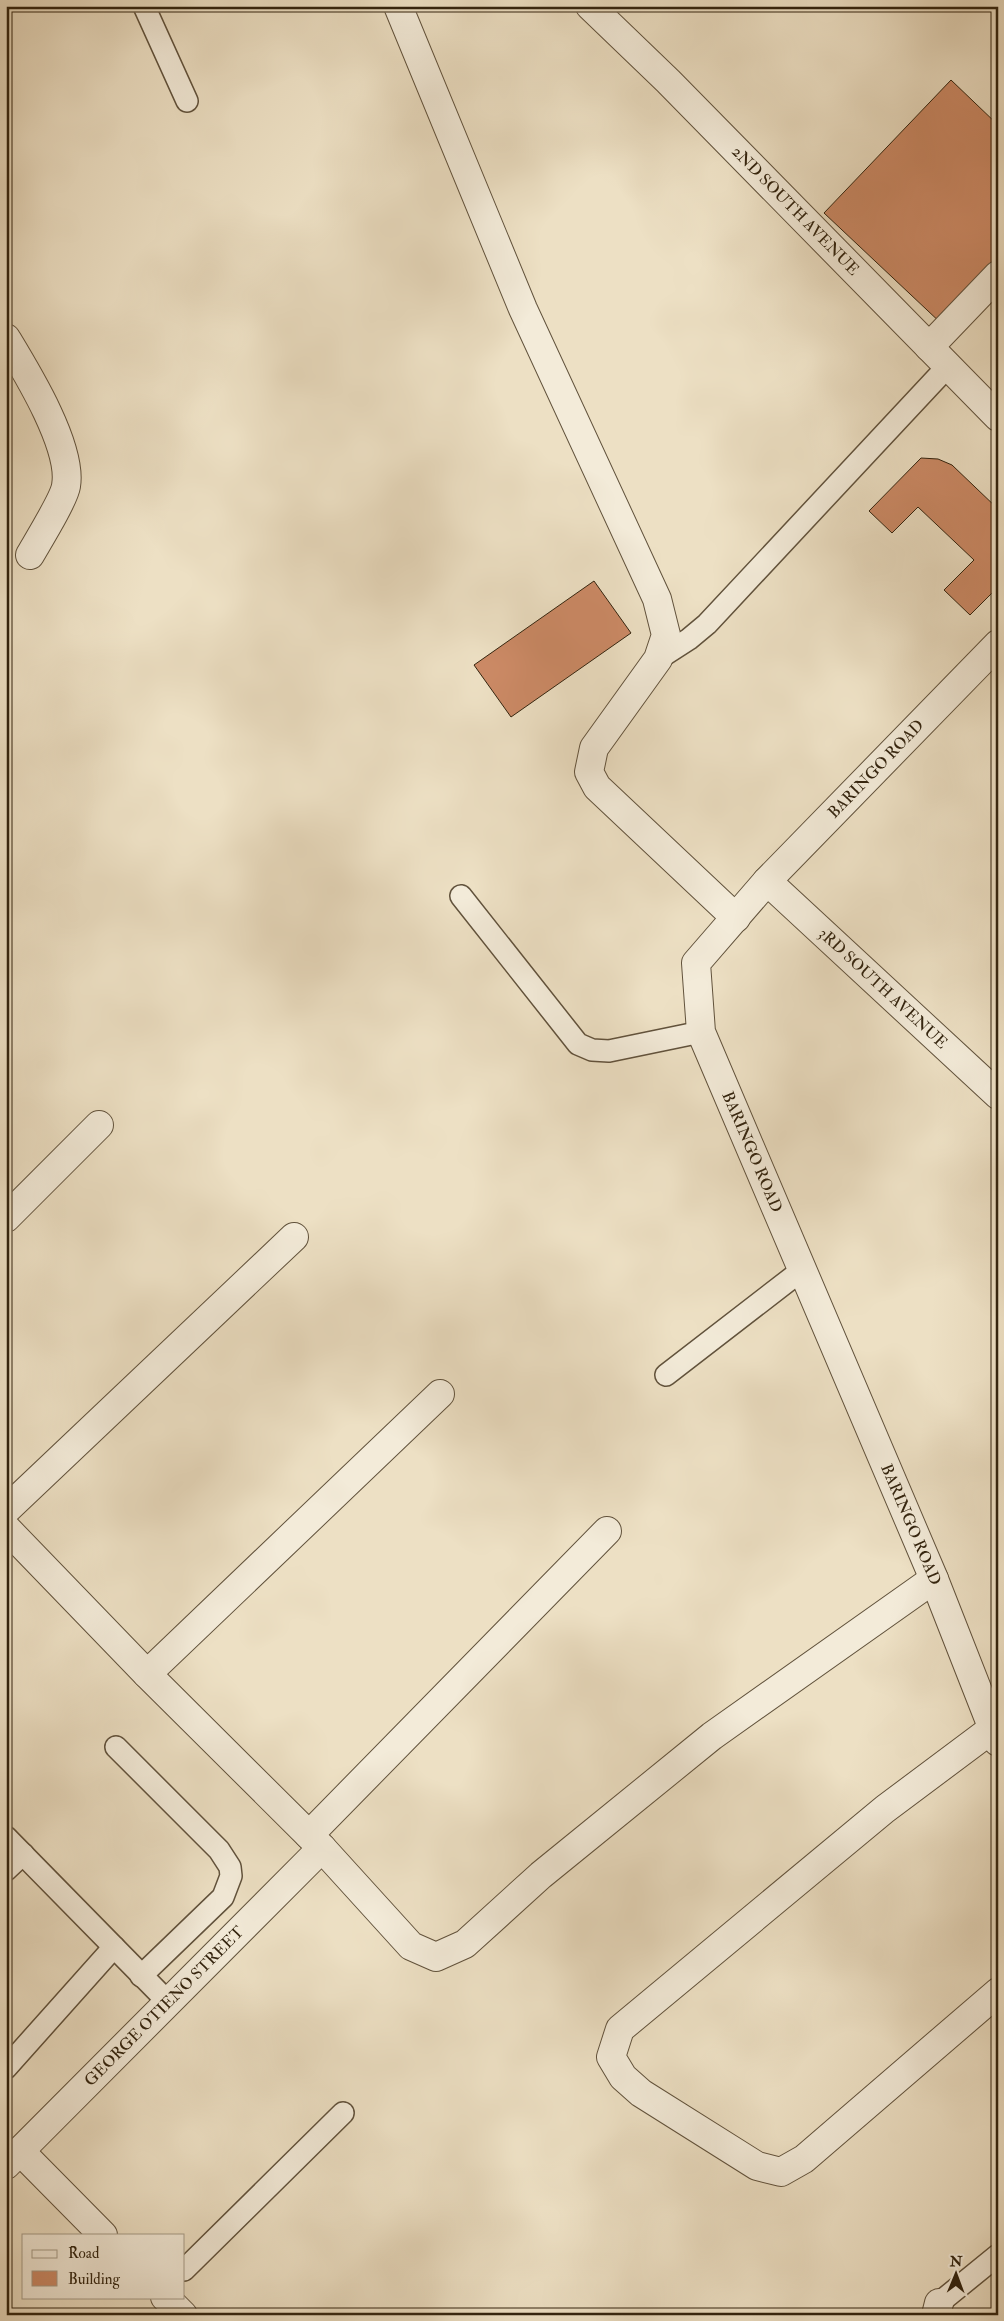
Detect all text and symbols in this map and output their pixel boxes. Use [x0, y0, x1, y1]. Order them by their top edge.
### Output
street label: 2ND SOUTH AVENUE [727, 142, 863, 280]
street label: BARINGO ROAD [824, 715, 928, 823]
street label: 3RD SOUTH AVENUE [814, 924, 952, 1053]
street label: BARINGO ROAD [717, 1088, 787, 1216]
street label: BARINGO ROAD [876, 1461, 945, 1588]
street label: GEORGE OTIENO STREET [80, 1922, 248, 2091]
legend [22, 2234, 185, 2298]
text: Road [68, 2244, 100, 2263]
north arrow [932, 2248, 982, 2298]
text: N [949, 2253, 963, 2270]
text: Building [68, 2270, 120, 2289]

